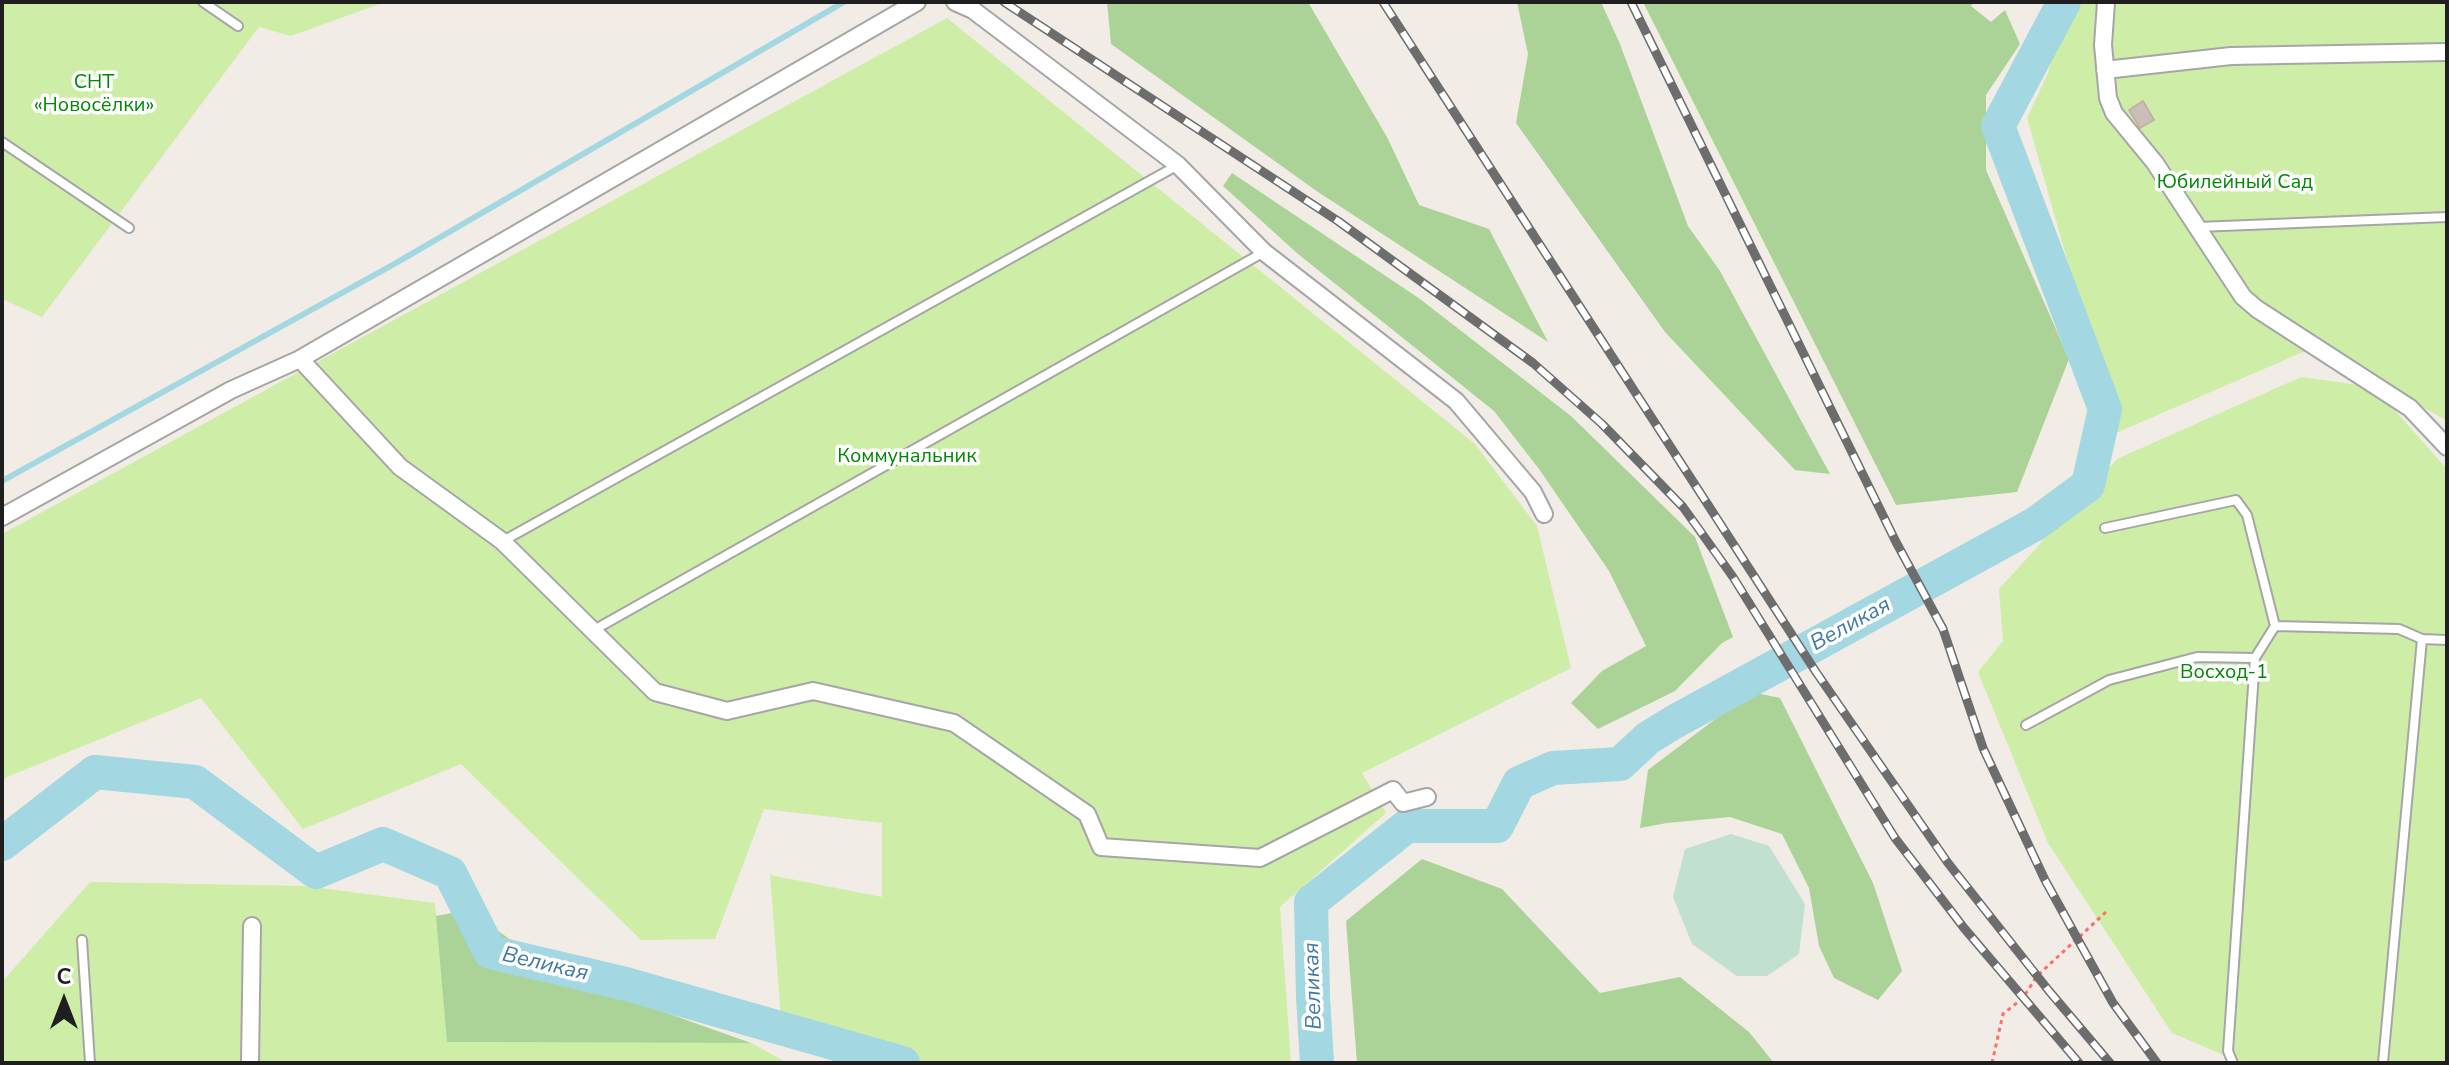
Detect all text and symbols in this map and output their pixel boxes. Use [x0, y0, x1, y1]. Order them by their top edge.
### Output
park label: СНТ «Новосёлки» [34, 71, 154, 118]
park label: Юбилейный Сад [2157, 171, 2313, 195]
park label: Коммунальник [837, 445, 977, 469]
water label: Великая [1806, 592, 1896, 658]
park label: Восход-1 [2180, 661, 2268, 685]
water label: Великая [499, 942, 591, 988]
water label: Великая [1299, 942, 1329, 1030]
north arrow [24, 961, 104, 1041]
text: С [57, 962, 71, 992]

